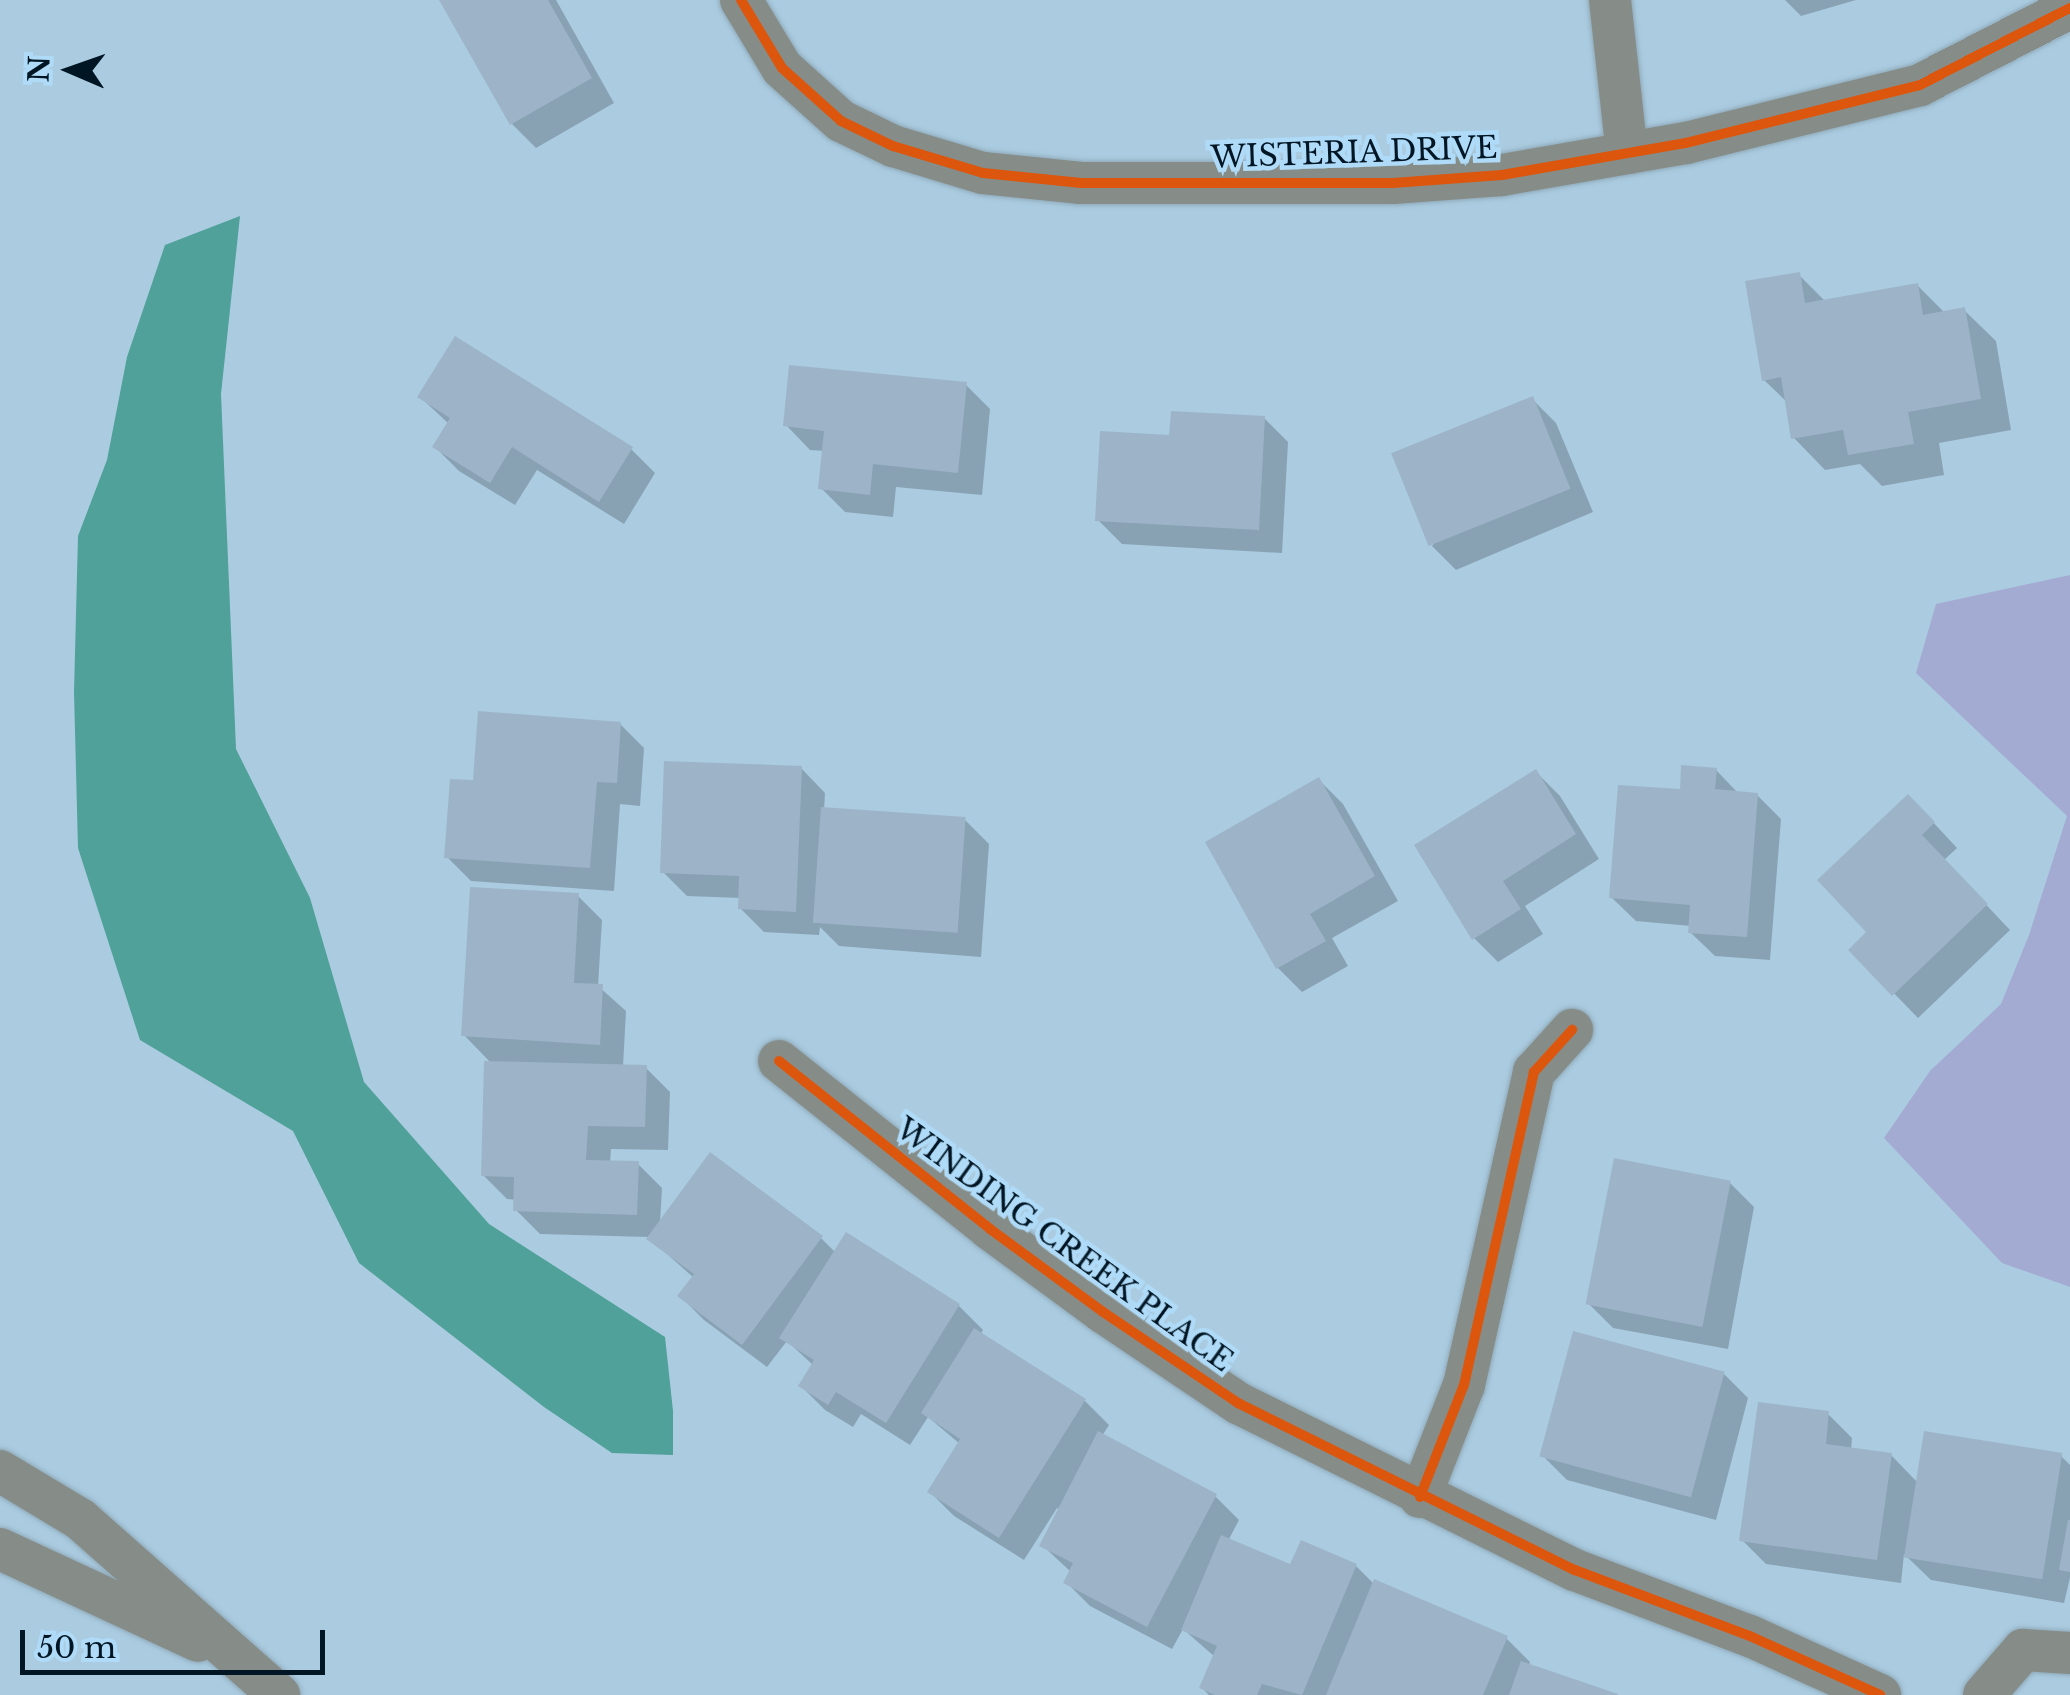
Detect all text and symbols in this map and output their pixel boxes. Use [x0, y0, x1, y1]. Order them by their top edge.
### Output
north arrow [20, 20, 120, 120]
text: N [22, 55, 57, 83]
street label: WISTERIA DRIVE [1209, 130, 1499, 176]
street label: WINDING CREEK PLACE [888, 1110, 1240, 1380]
scale bar [25, 1610, 330, 1672]
text: 50 m [37, 1629, 116, 1666]

